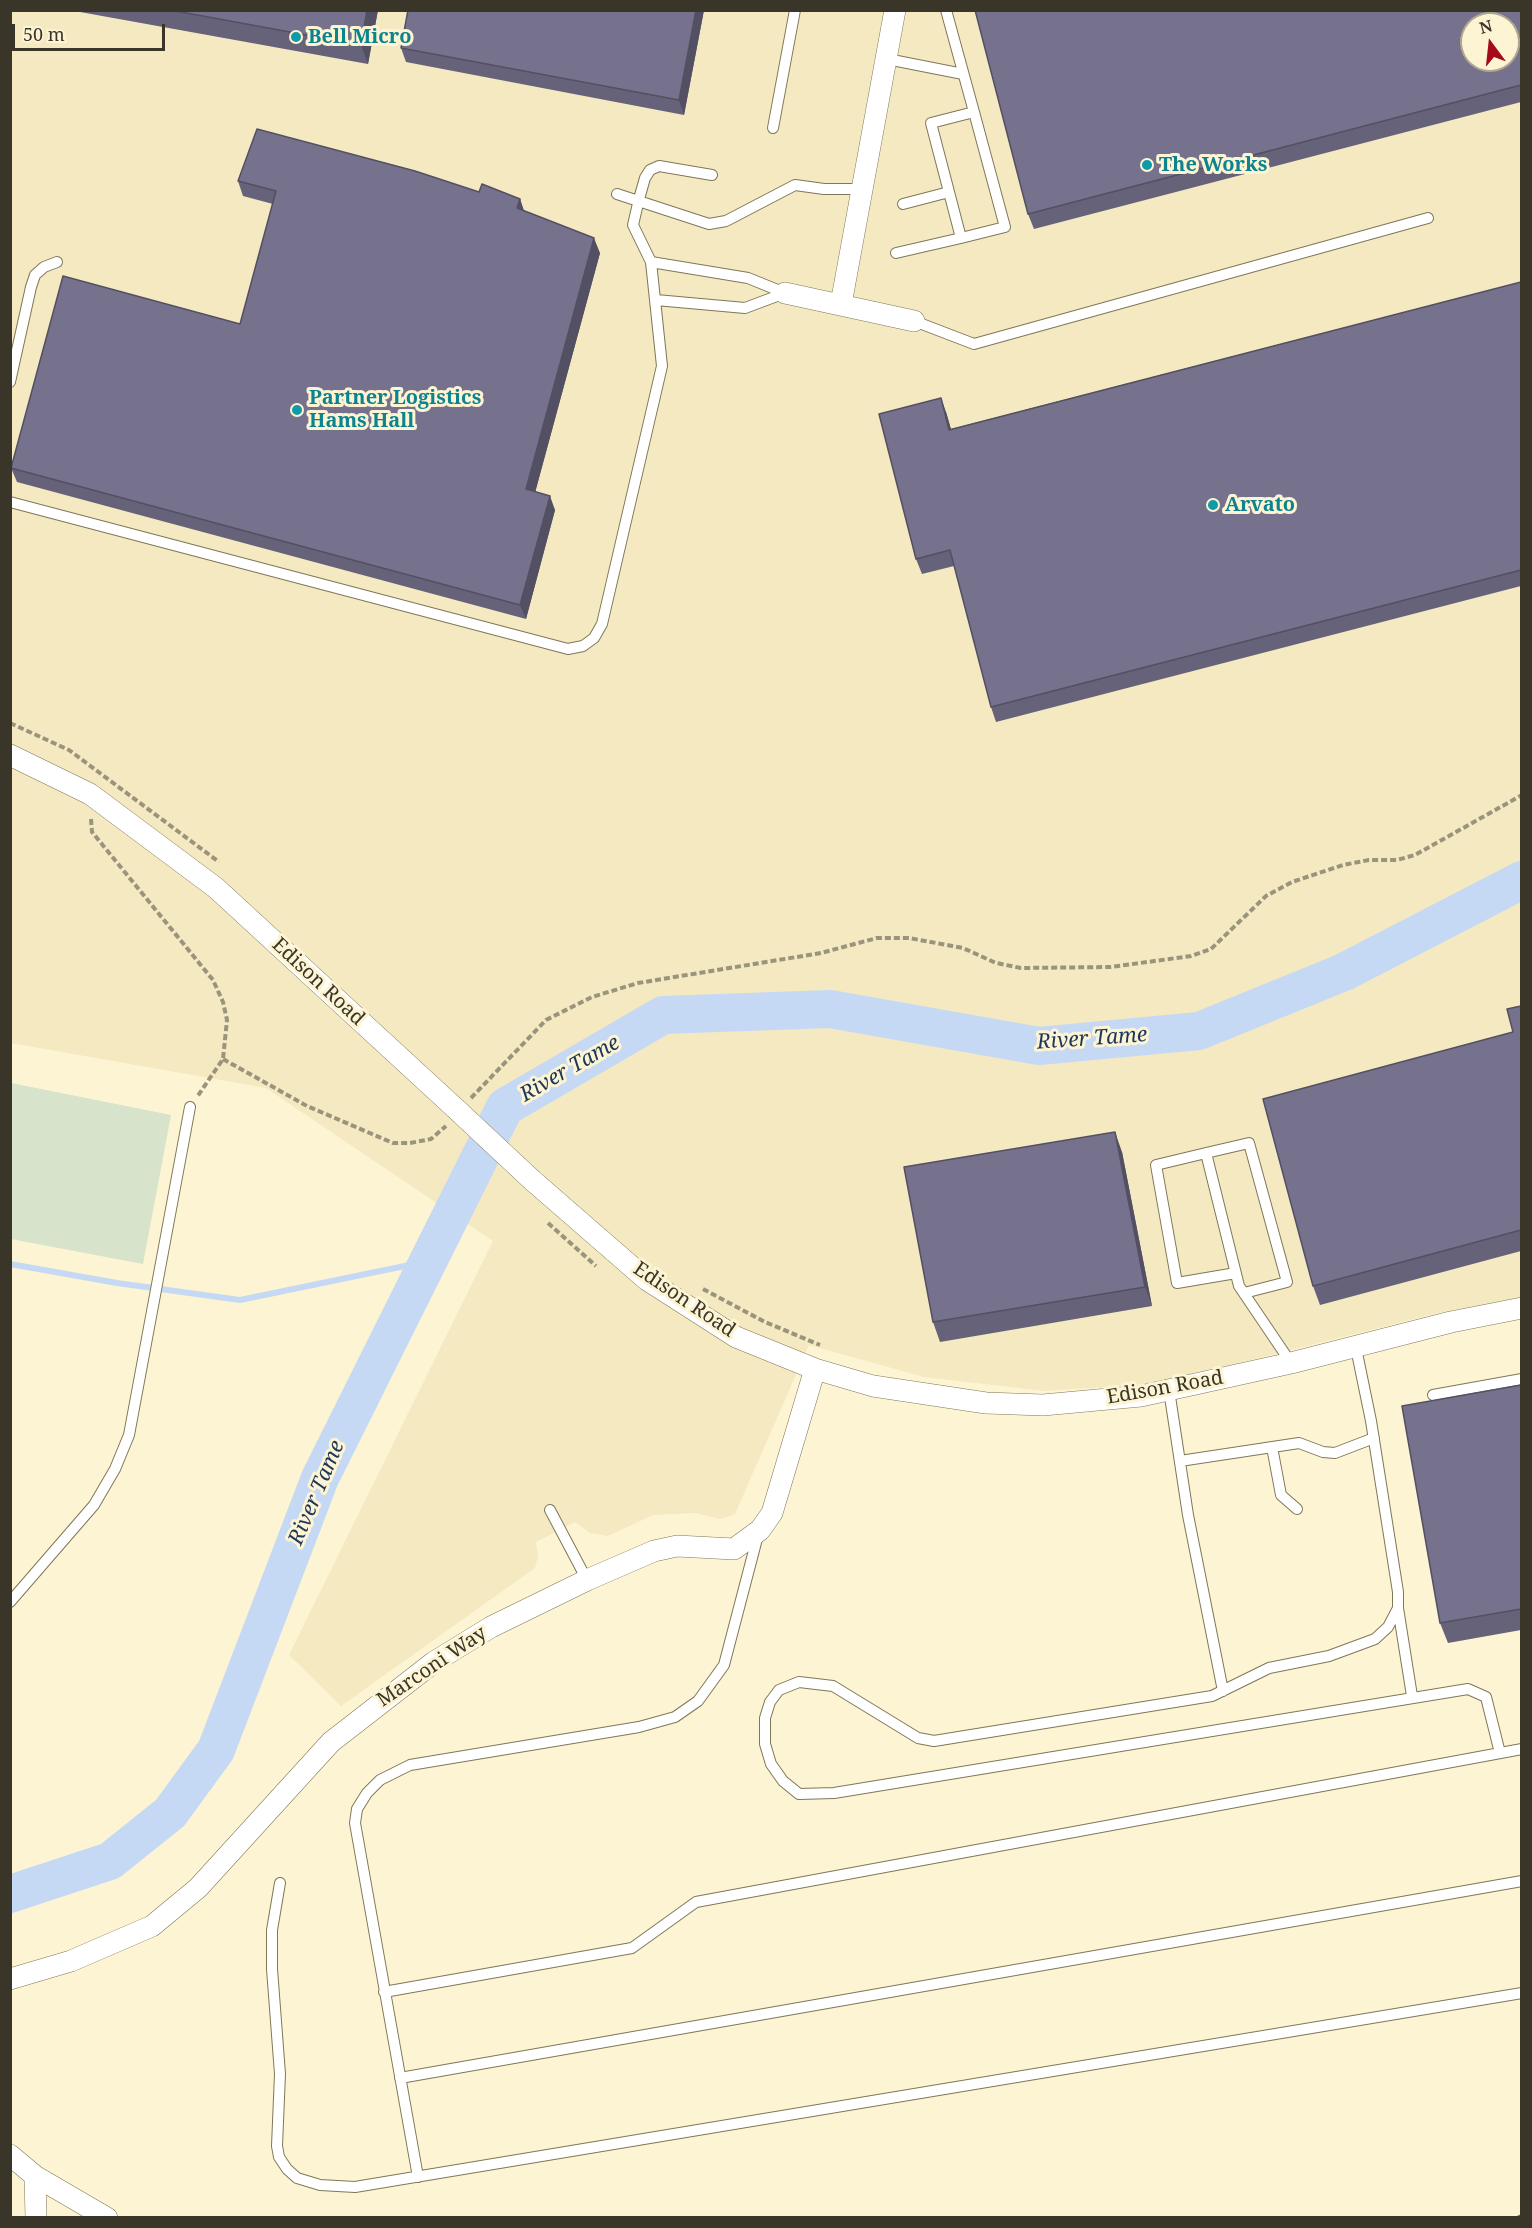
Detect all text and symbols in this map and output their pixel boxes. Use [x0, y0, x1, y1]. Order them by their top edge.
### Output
scale bar [15, 12, 168, 50]
north arrow [1460, 12, 1520, 72]
text: N [1477, 14, 1495, 39]
text: 50 m [23, 22, 65, 46]
place label: Bell Micro [308, 25, 412, 49]
marker: Bell Micro [289, 30, 303, 44]
place label: The Works [1159, 153, 1267, 177]
marker: The Works [1140, 158, 1154, 172]
place label: Partner Logistics Hams Hall [309, 386, 481, 433]
marker: Partner Logistics Hams Hall [290, 403, 304, 417]
place label: Arvato [1225, 493, 1295, 517]
marker: Arvato [1206, 498, 1220, 512]
street label: Edison Road [267, 933, 369, 1031]
water label: River Tame [1036, 1023, 1148, 1055]
water label: River Tame [516, 1030, 624, 1108]
street label: Edison Road [628, 1257, 740, 1343]
street label: Edison Road [1105, 1366, 1225, 1410]
water label: River Tame [284, 1437, 350, 1549]
street label: Marconi Way [373, 1622, 491, 1712]

